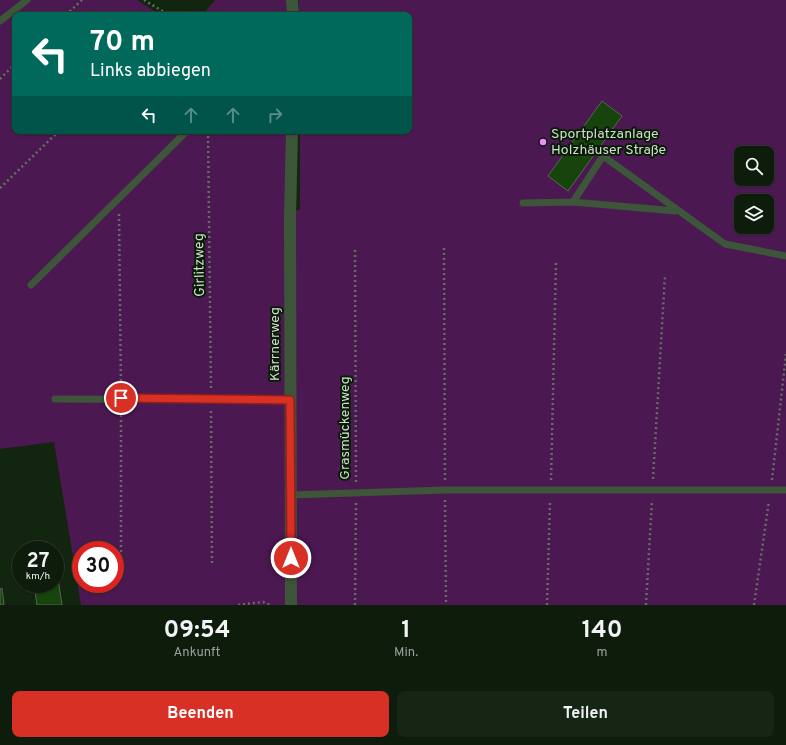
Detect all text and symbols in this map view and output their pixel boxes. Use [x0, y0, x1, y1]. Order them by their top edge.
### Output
text: 70 m [90, 25, 155, 61]
icon: left [24, 28, 76, 80]
text: Links abbiegen [90, 60, 211, 83]
icon: left [138, 104, 160, 126]
icon: ahead [180, 104, 202, 126]
icon: ahead [222, 104, 244, 126]
icon: right [264, 104, 286, 126]
place label: Sportplatzanlage Holzhäuser Straße [551, 126, 666, 159]
marker: Sportplatzanlage Holzhäuser Straße [538, 137, 548, 147]
map controls [734, 146, 774, 234]
button: search [734, 146, 774, 186]
button: layers [734, 194, 774, 234]
street label: Girlitzweg [191, 233, 209, 297]
street label: Kärrnerweg [267, 307, 284, 381]
street label: Grasmückenweg [337, 376, 354, 480]
pin [104, 381, 138, 415]
icon: arrive [110, 387, 132, 409]
position arrow [270, 537, 312, 579]
speed limit sign: 30 [72, 541, 124, 593]
text: 27 [27, 549, 49, 575]
text: km/h [26, 570, 50, 583]
text: 09:54 [164, 616, 230, 646]
text: 1 [401, 616, 411, 646]
text: 140 [582, 616, 622, 646]
text: Ankunft [174, 645, 220, 661]
text: Min. [394, 645, 418, 661]
text: m [597, 645, 608, 661]
button: Beenden [12, 691, 389, 737]
button: Teilen [397, 691, 774, 737]

